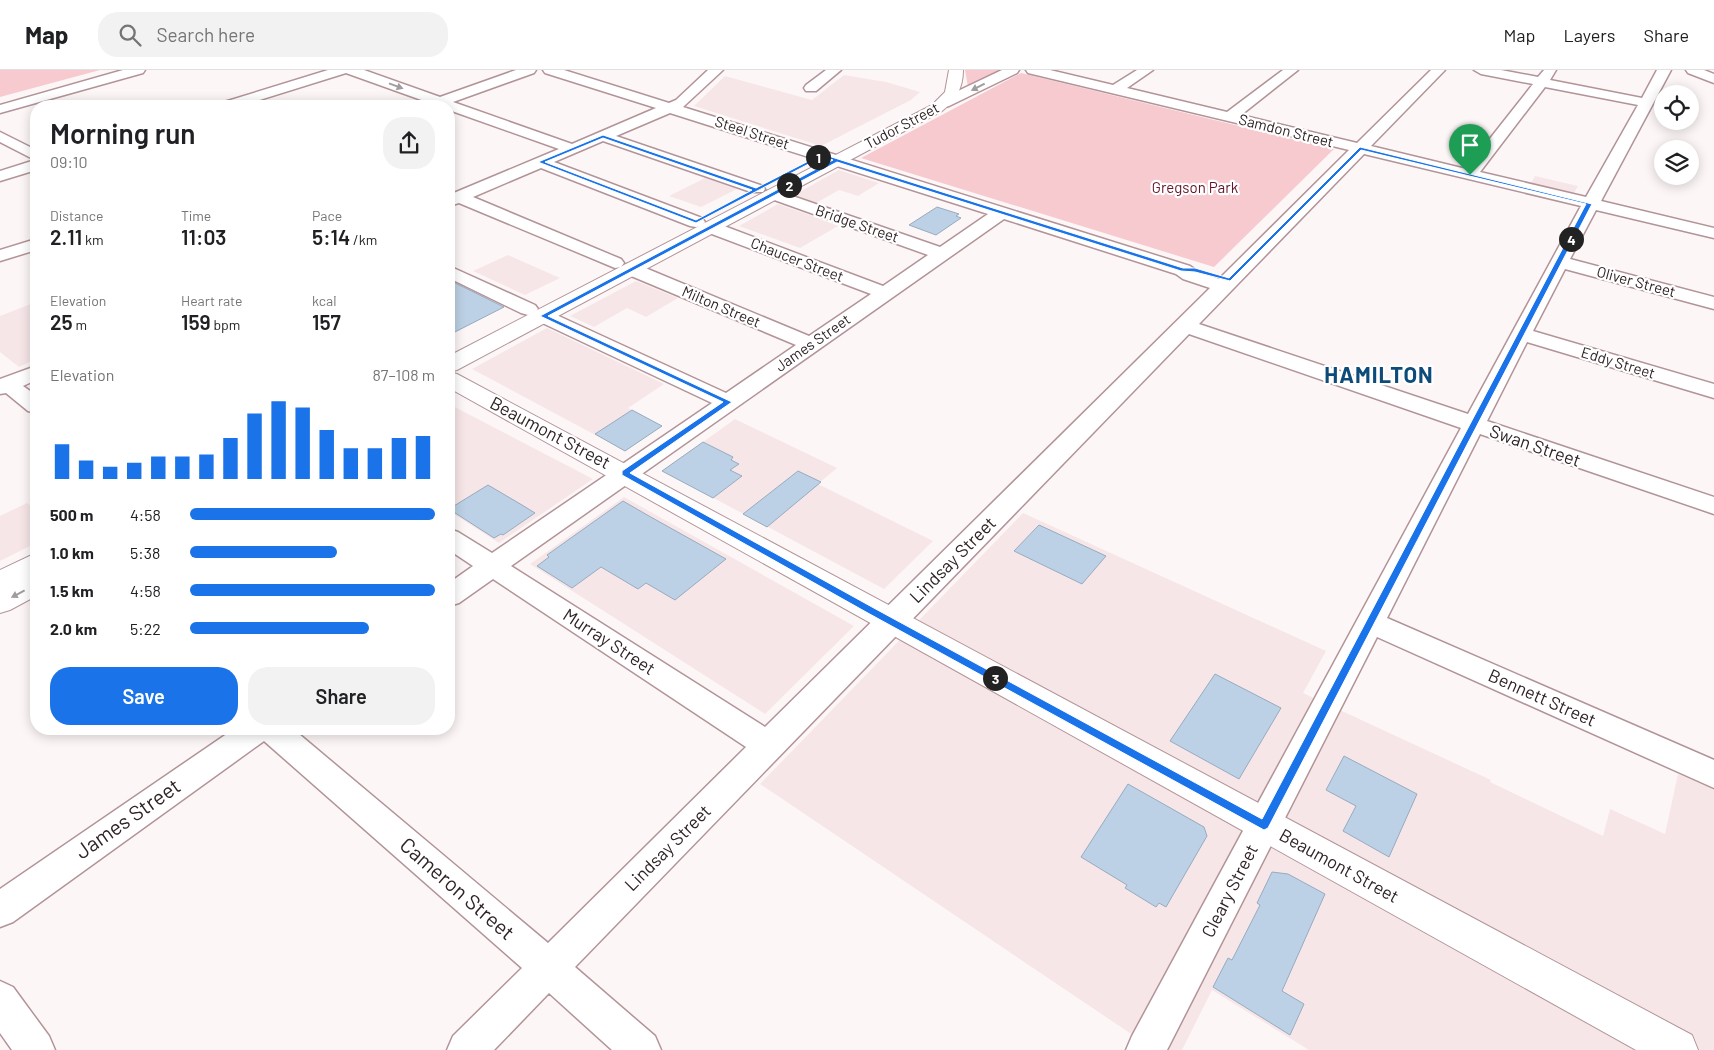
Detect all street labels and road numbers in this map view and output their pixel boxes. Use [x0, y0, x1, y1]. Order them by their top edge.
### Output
street label: Tudor Street [861, 98, 942, 152]
street label: Samdon Street [1237, 110, 1336, 151]
street label: Steel Street [713, 112, 792, 153]
street label: Bridge Street [813, 200, 901, 246]
street label: Chaucer Street [748, 233, 846, 285]
street label: Oliver Street [1595, 262, 1678, 300]
street label: Milton Street [679, 281, 763, 331]
street label: James Street [771, 310, 853, 375]
street label: Eddy Street [1579, 342, 1657, 382]
street label: Beaumont Street [486, 391, 614, 473]
street label: Swan Street [1487, 419, 1584, 471]
street label: Lindsay Street [905, 512, 1000, 607]
street label: Murray Street [559, 603, 660, 679]
street label: Bennett Street [1485, 664, 1600, 731]
street label: James Street [70, 772, 185, 863]
street label: Lindsay Street [620, 800, 715, 895]
street label: Beaumont Street [1276, 823, 1403, 907]
street label: Cameron Street [396, 831, 520, 944]
street label: Cleary Street [1196, 840, 1262, 941]

